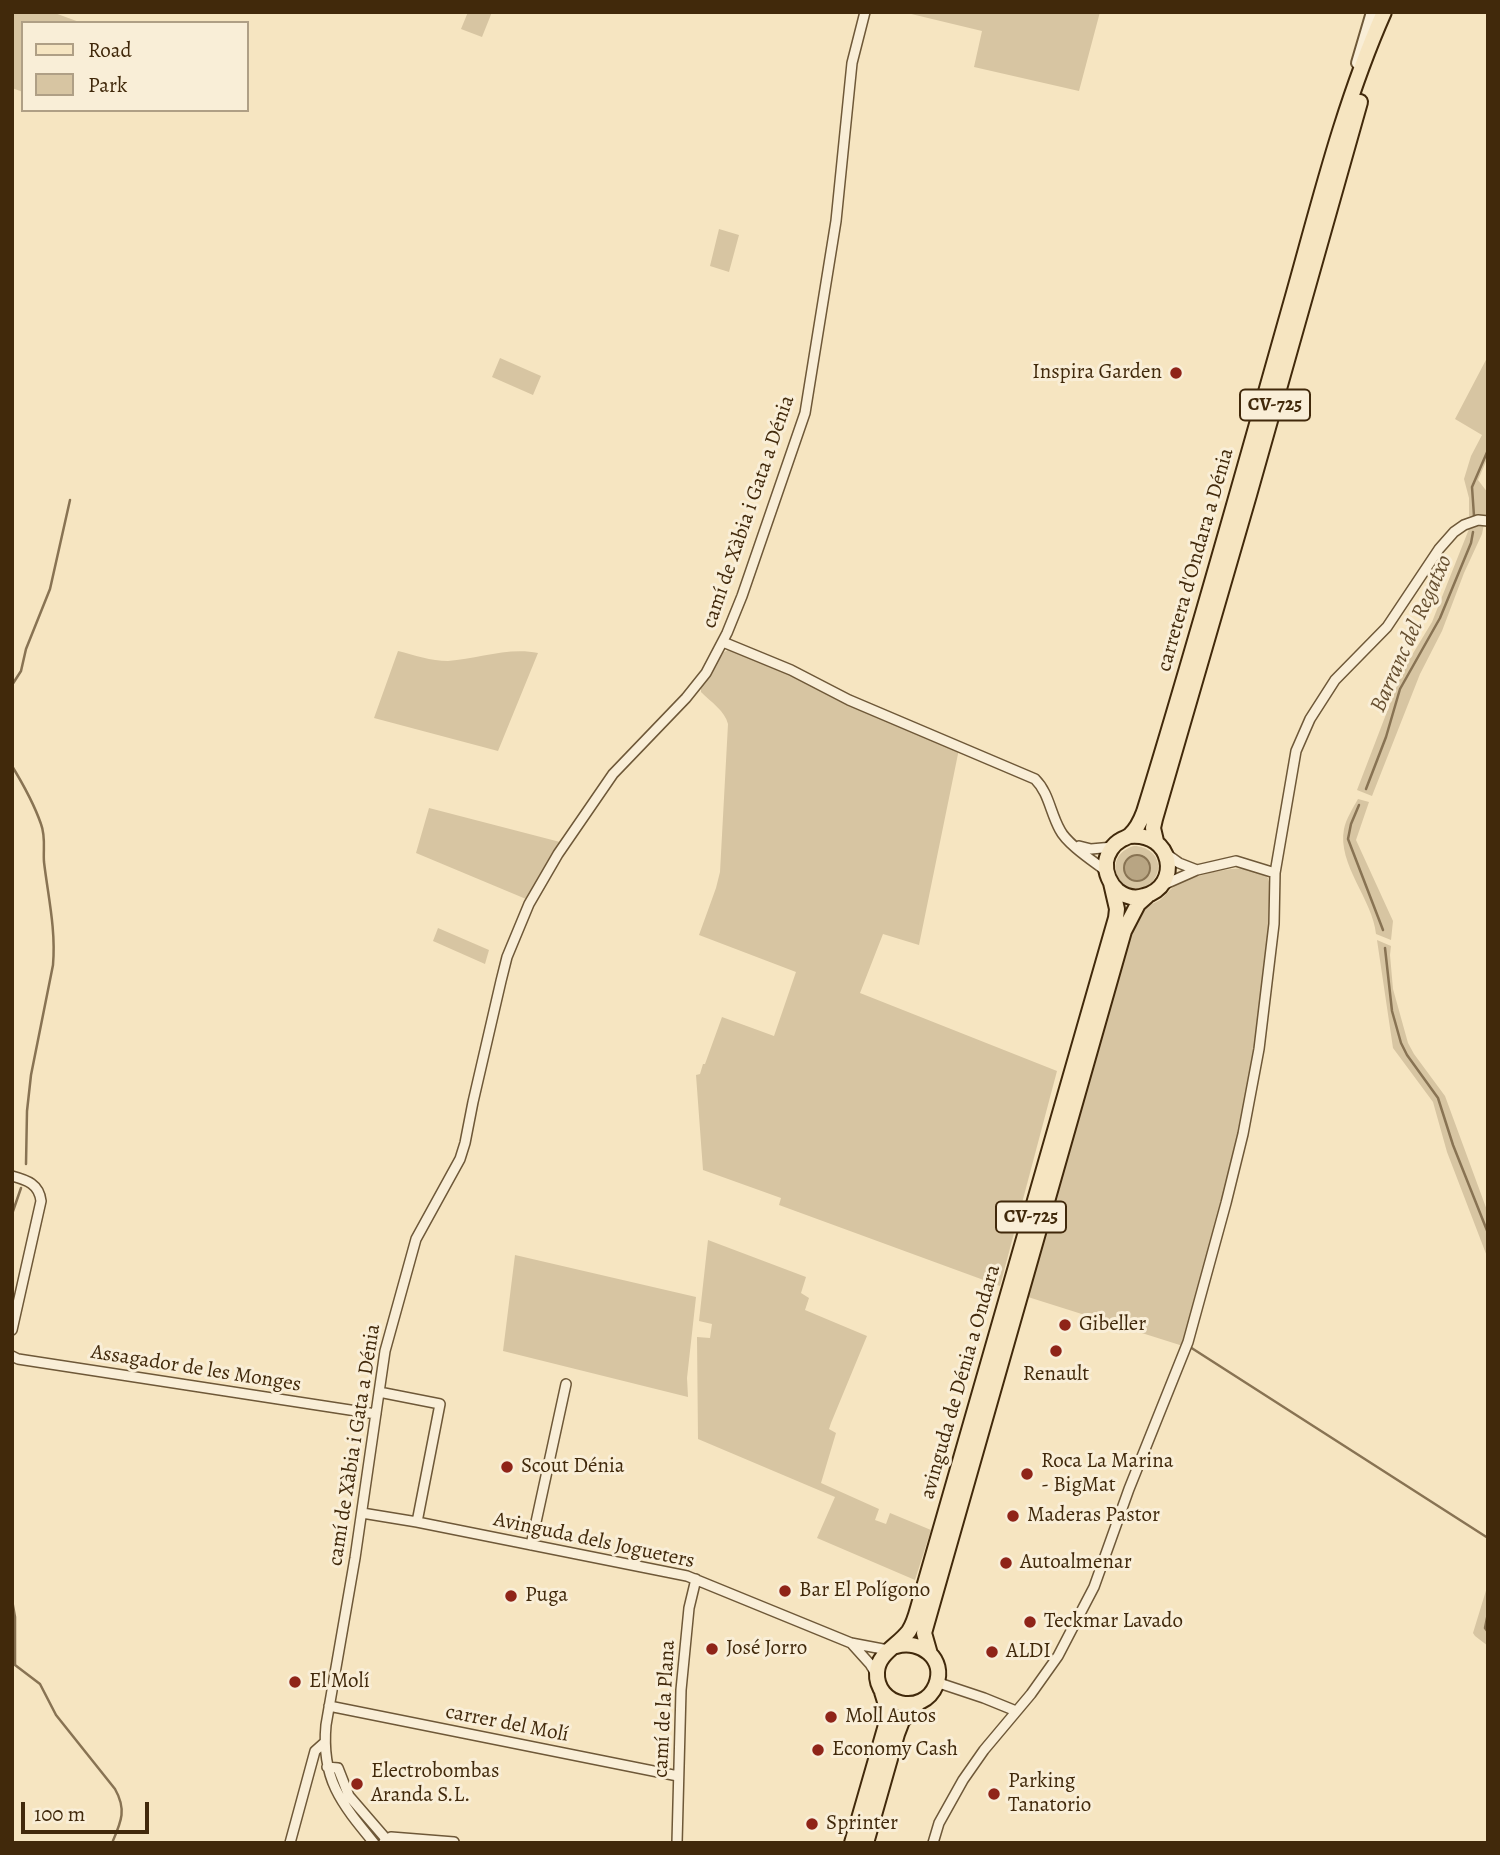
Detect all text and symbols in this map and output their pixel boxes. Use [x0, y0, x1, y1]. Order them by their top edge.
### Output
legend [21, 21, 248, 112]
text: Road [88, 36, 132, 64]
text: Park [88, 71, 127, 99]
place label: Inspira Garden [1032, 360, 1162, 386]
marker: Inspira Garden [1168, 365, 1184, 381]
road number: CV-725 [1240, 390, 1310, 420]
street label: camí de Xàbia i Gata a Dénia [697, 392, 801, 632]
street label: carretera d'Ondara a Dénia [1152, 445, 1240, 675]
water label: Barranc del Regatxo [1365, 551, 1459, 717]
road number: CV-725 [996, 1202, 1066, 1232]
street label: avinguda de Dénia a Ondara [915, 1262, 1007, 1502]
place label: Gibeller [1079, 1312, 1146, 1338]
marker: Gibeller [1057, 1317, 1073, 1333]
street label: camí de Xàbia i Gata a Dénia [323, 1322, 387, 1568]
street label: Assagador de les Monges [89, 1340, 303, 1398]
marker: Renault [1048, 1343, 1064, 1359]
place label: Renault [1023, 1362, 1089, 1388]
place label: Roca La Marina - BigMat [1041, 1449, 1174, 1499]
place label: Scout Dénia [521, 1454, 625, 1480]
marker: Scout Dénia [499, 1459, 515, 1475]
marker: Roca La Marina - BigMat [1019, 1466, 1035, 1482]
place label: Maderas Pastor [1027, 1503, 1160, 1529]
street label: Avinguda dels Jogueters [491, 1507, 697, 1575]
marker: Maderas Pastor [1005, 1508, 1021, 1524]
place label: Autoalmenar [1020, 1550, 1132, 1576]
marker: Autoalmenar [998, 1555, 1014, 1571]
place label: Bar El Polígono [799, 1578, 930, 1604]
place label: Puga [525, 1583, 568, 1609]
marker: Bar El Polígono [777, 1583, 793, 1599]
marker: Puga [503, 1588, 519, 1604]
place label: Teckmar Lavado [1044, 1609, 1183, 1635]
marker: Teckmar Lavado [1022, 1614, 1038, 1630]
place label: José Jorro [726, 1636, 807, 1662]
place label: ALDI [1006, 1639, 1051, 1665]
street label: camí de la Plana [649, 1640, 681, 1778]
marker: José Jorro [704, 1641, 720, 1657]
marker: ALDI [984, 1644, 1000, 1660]
place label: El Molí [309, 1669, 370, 1695]
marker: El Molí [287, 1674, 303, 1690]
street label: carrer del Molí [443, 1700, 571, 1748]
place label: Moll Autos [845, 1704, 936, 1730]
marker: Moll Autos [823, 1709, 839, 1725]
place label: Economy Cash [832, 1737, 958, 1763]
marker: Economy Cash [810, 1742, 826, 1758]
place label: Electrobombas Aranda S.L. [371, 1759, 500, 1809]
place label: Parking Tanatorio [1008, 1769, 1091, 1819]
marker: Electrobombas Aranda S.L. [349, 1776, 365, 1792]
marker: Parking Tanatorio [986, 1786, 1002, 1802]
scale bar [24, 1788, 152, 1832]
text: 100 m [34, 1800, 85, 1828]
place label: Sprinter [826, 1811, 898, 1837]
marker: Sprinter [804, 1816, 820, 1832]

